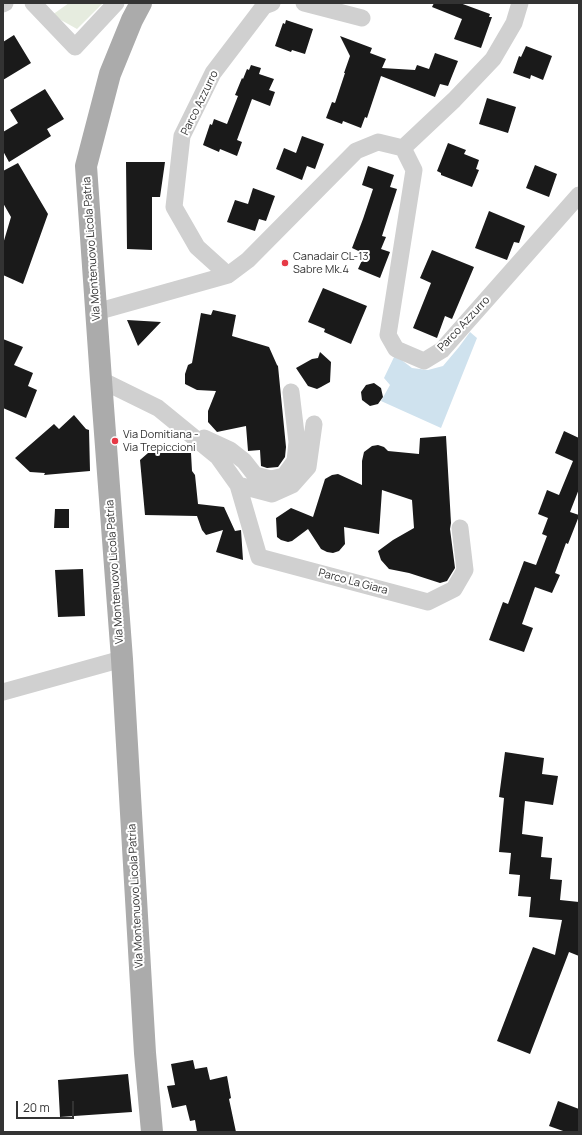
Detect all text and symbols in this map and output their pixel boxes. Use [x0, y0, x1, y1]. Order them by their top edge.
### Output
street label: Parco Azzurro [179, 68, 221, 138]
street label: Via Montenuovo Licola Patria [80, 176, 104, 322]
place label: Canadair CL-13 Sabre Mk.4 [293, 250, 369, 276]
marker: Canadair CL-13 Sabre Mk.4 [280, 258, 290, 268]
street label: Parco Azzurro [435, 294, 493, 354]
place label: Via Domitiana - Via Trepiccioni [123, 428, 199, 454]
marker: Via Domitiana - Via Trepiccioni [110, 436, 120, 446]
street label: Via Montenuovo Licola Patria [103, 499, 127, 645]
street label: Parco La Giara [317, 566, 389, 598]
street label: Via Montenuovo Licola Patria [126, 824, 146, 968]
scale bar [18, 1093, 76, 1119]
text: 20 m [23, 1099, 50, 1116]

